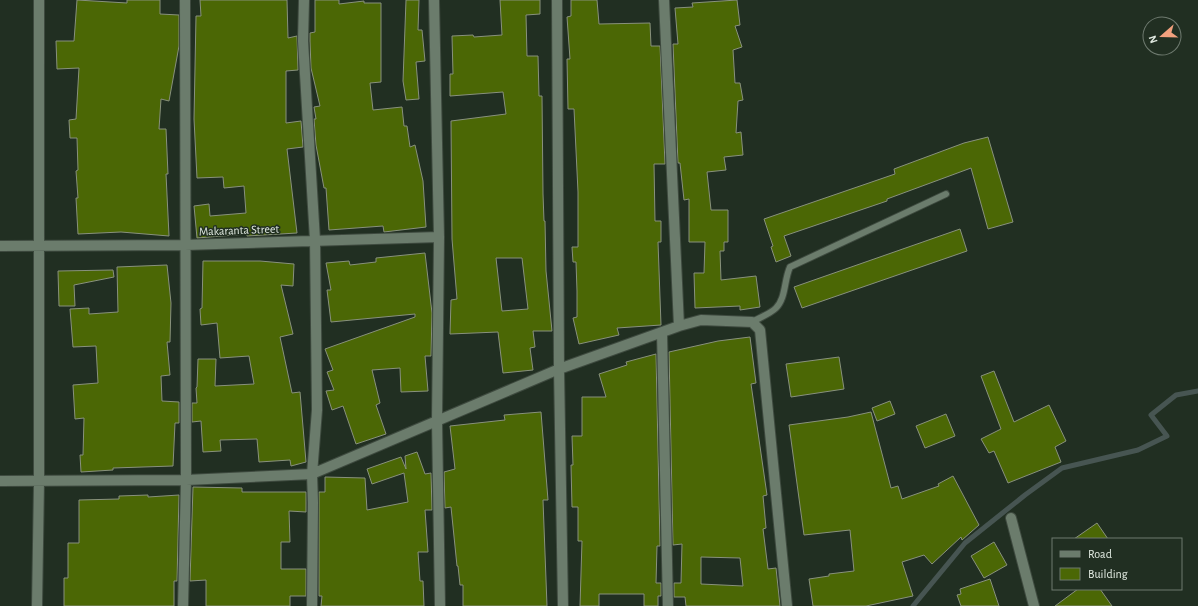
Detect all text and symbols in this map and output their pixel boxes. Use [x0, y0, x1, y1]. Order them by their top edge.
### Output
north arrow [1142, 16, 1182, 56]
text: N [1147, 34, 1160, 45]
street label: Makaranta Street [199, 223, 280, 237]
legend [1052, 538, 1182, 590]
text: Road [1088, 548, 1112, 560]
text: Building [1088, 568, 1128, 580]

